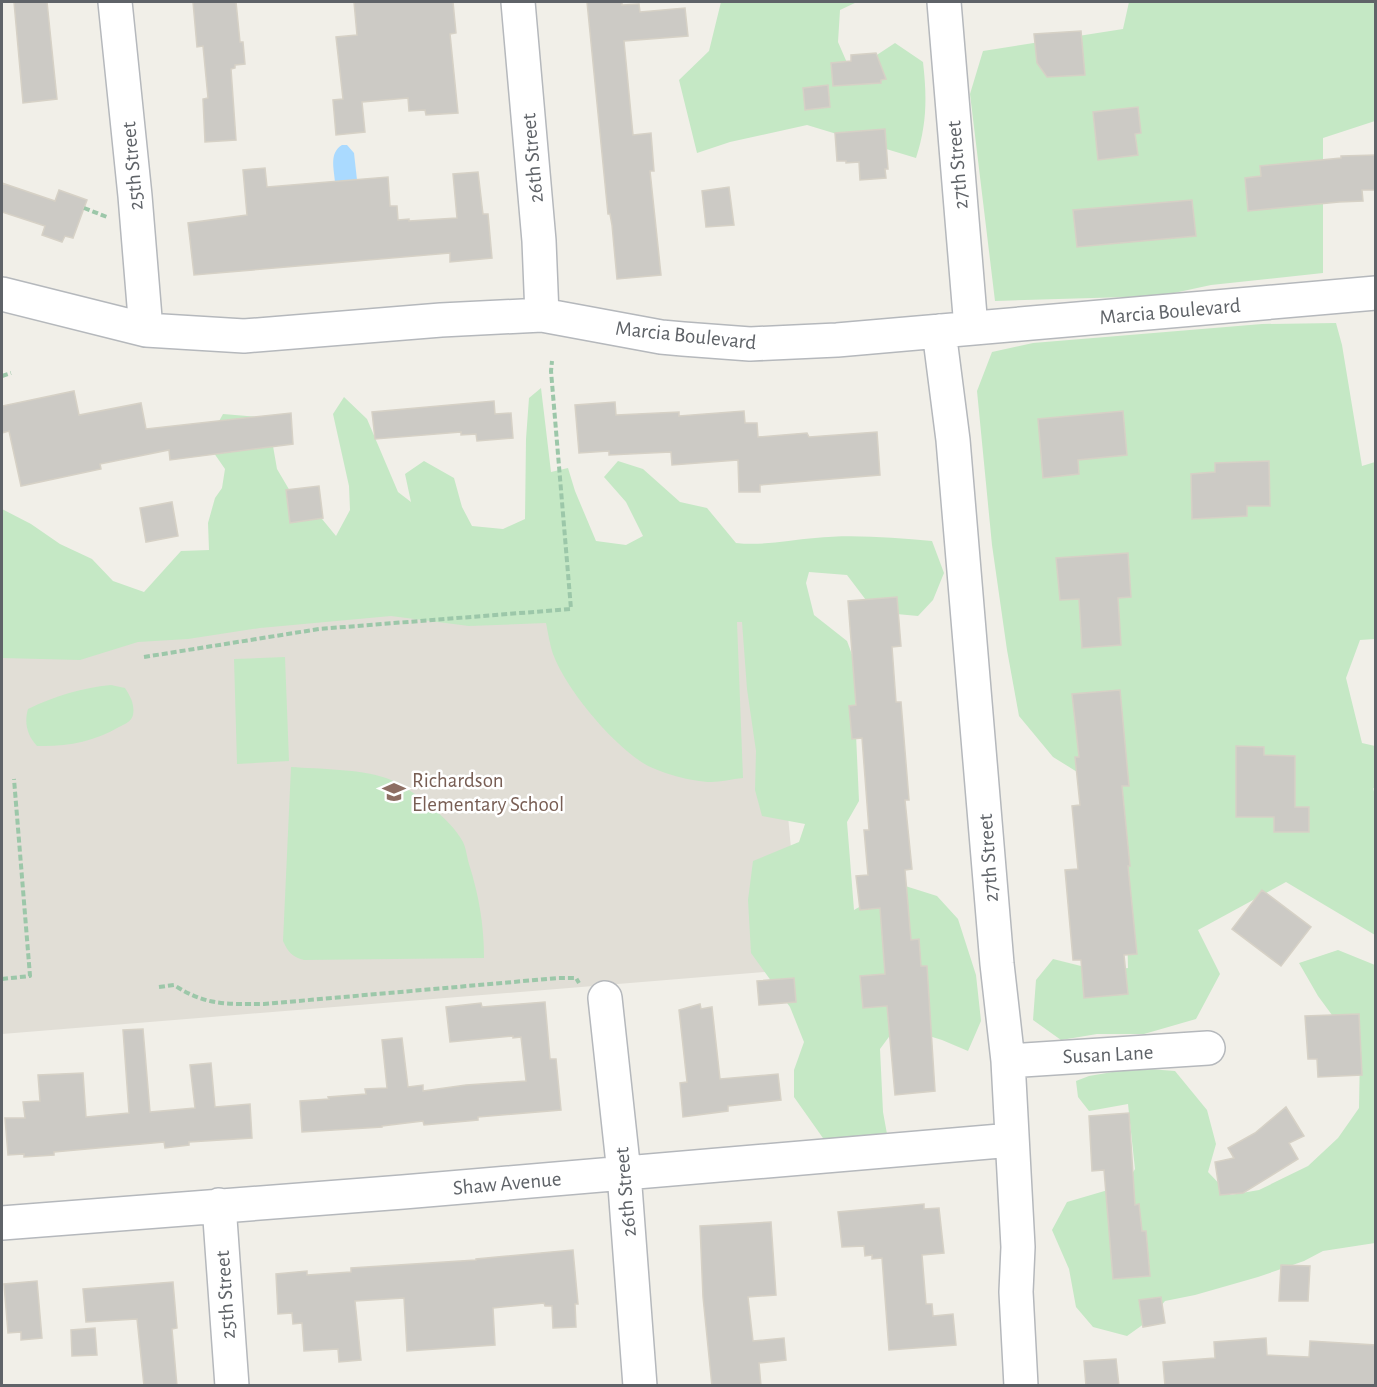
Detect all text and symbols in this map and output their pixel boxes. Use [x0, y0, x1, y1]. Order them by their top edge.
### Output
street label: 26th Street [518, 112, 547, 204]
street label: 25th Street [118, 120, 147, 211]
street label: 27th Street [943, 120, 972, 210]
street label: Marcia Boulevard [1099, 295, 1242, 328]
street label: Marcia Boulevard [614, 318, 758, 353]
place label: Richardson Elementary School [412, 770, 564, 815]
school or university icon: Richardson Elementary School [381, 779, 407, 805]
street label: 27th Street [975, 813, 1002, 903]
street label: Susan Lane [1062, 1042, 1154, 1067]
street label: 26th Street [611, 1146, 640, 1238]
street label: Shaw Avenue [452, 1168, 562, 1199]
street label: 25th Street [212, 1250, 239, 1340]

